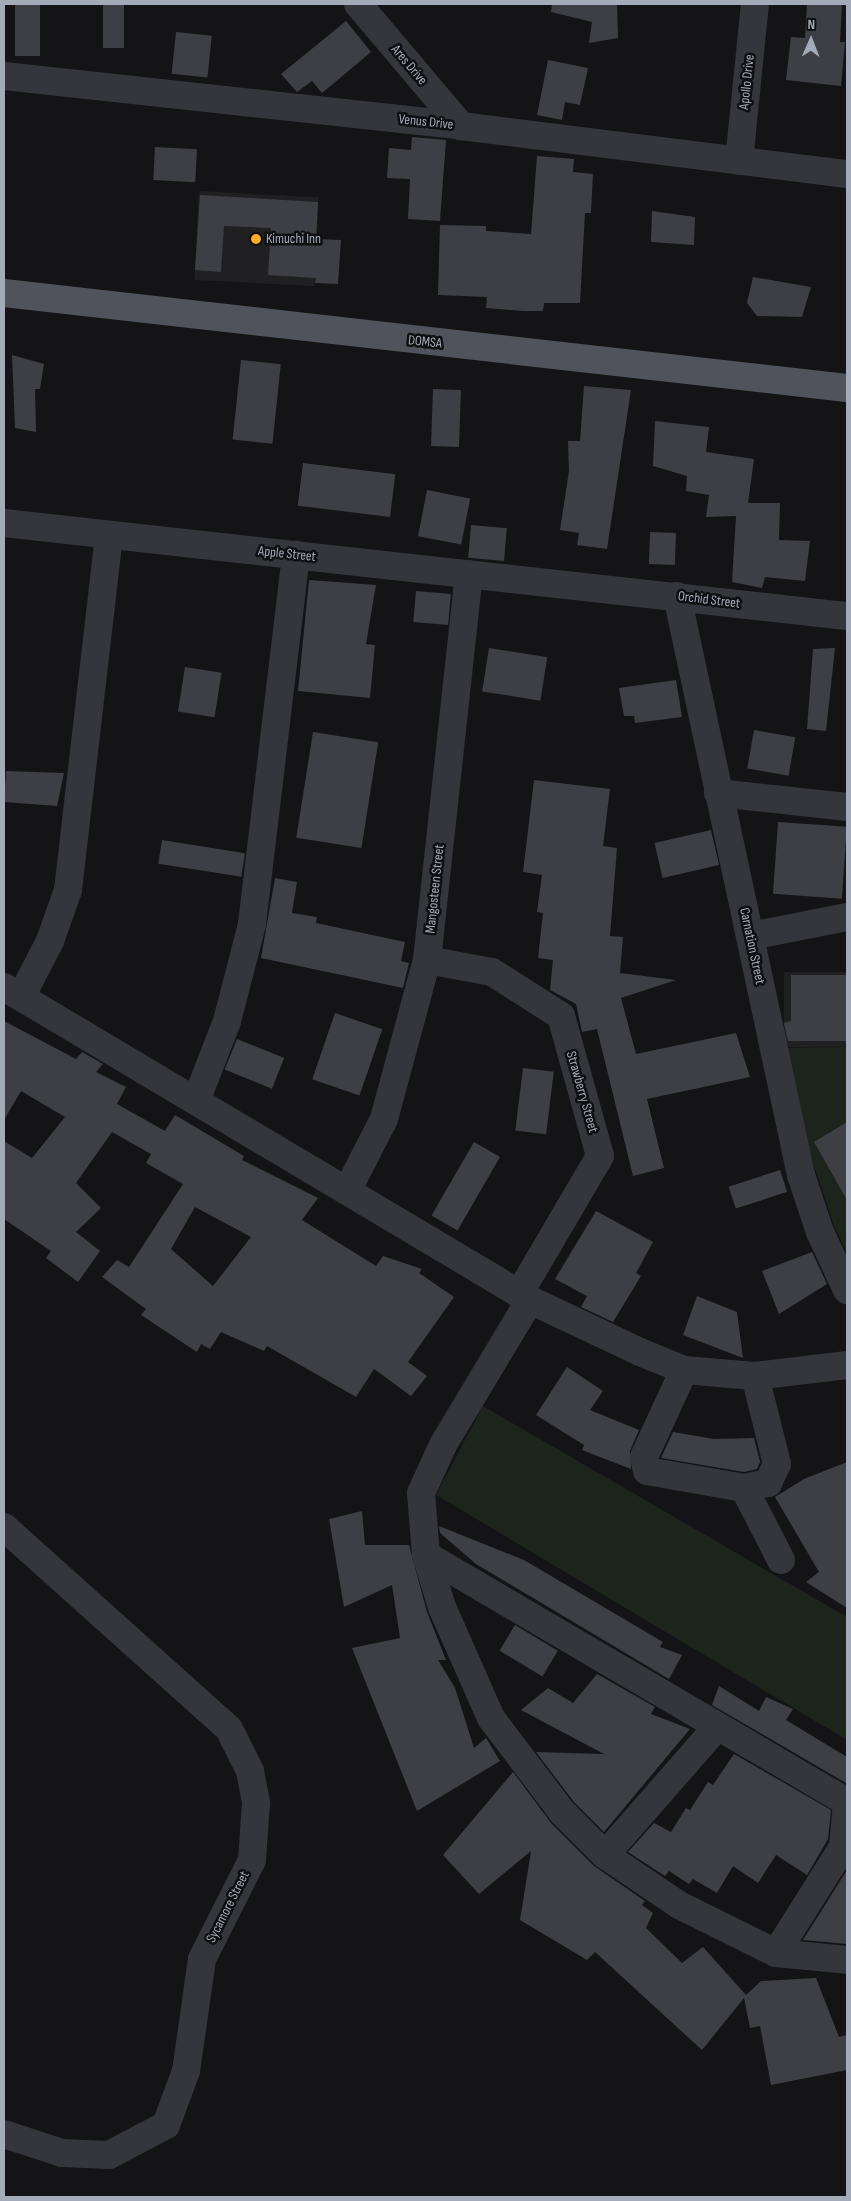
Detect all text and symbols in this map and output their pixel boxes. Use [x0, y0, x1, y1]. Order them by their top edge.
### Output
north arrow [786, 15, 836, 65]
text: N [807, 16, 815, 33]
street label: Ares Drive [387, 41, 431, 89]
street label: Apollo Drive [736, 53, 758, 111]
street label: Venus Drive [398, 111, 454, 133]
place label: Kimuchi Inn [266, 231, 321, 247]
marker: Kimuchi Inn [250, 233, 262, 245]
street label: DOMSA [407, 332, 443, 352]
street label: Apple Street [257, 543, 317, 565]
street label: Orchid Street [677, 588, 741, 612]
street label: Mangosteen Street [422, 844, 448, 934]
street label: Carnation Street [736, 906, 768, 986]
street label: Strawberry Street [562, 1049, 602, 1135]
street label: Sycamore Street [203, 1868, 253, 1946]

